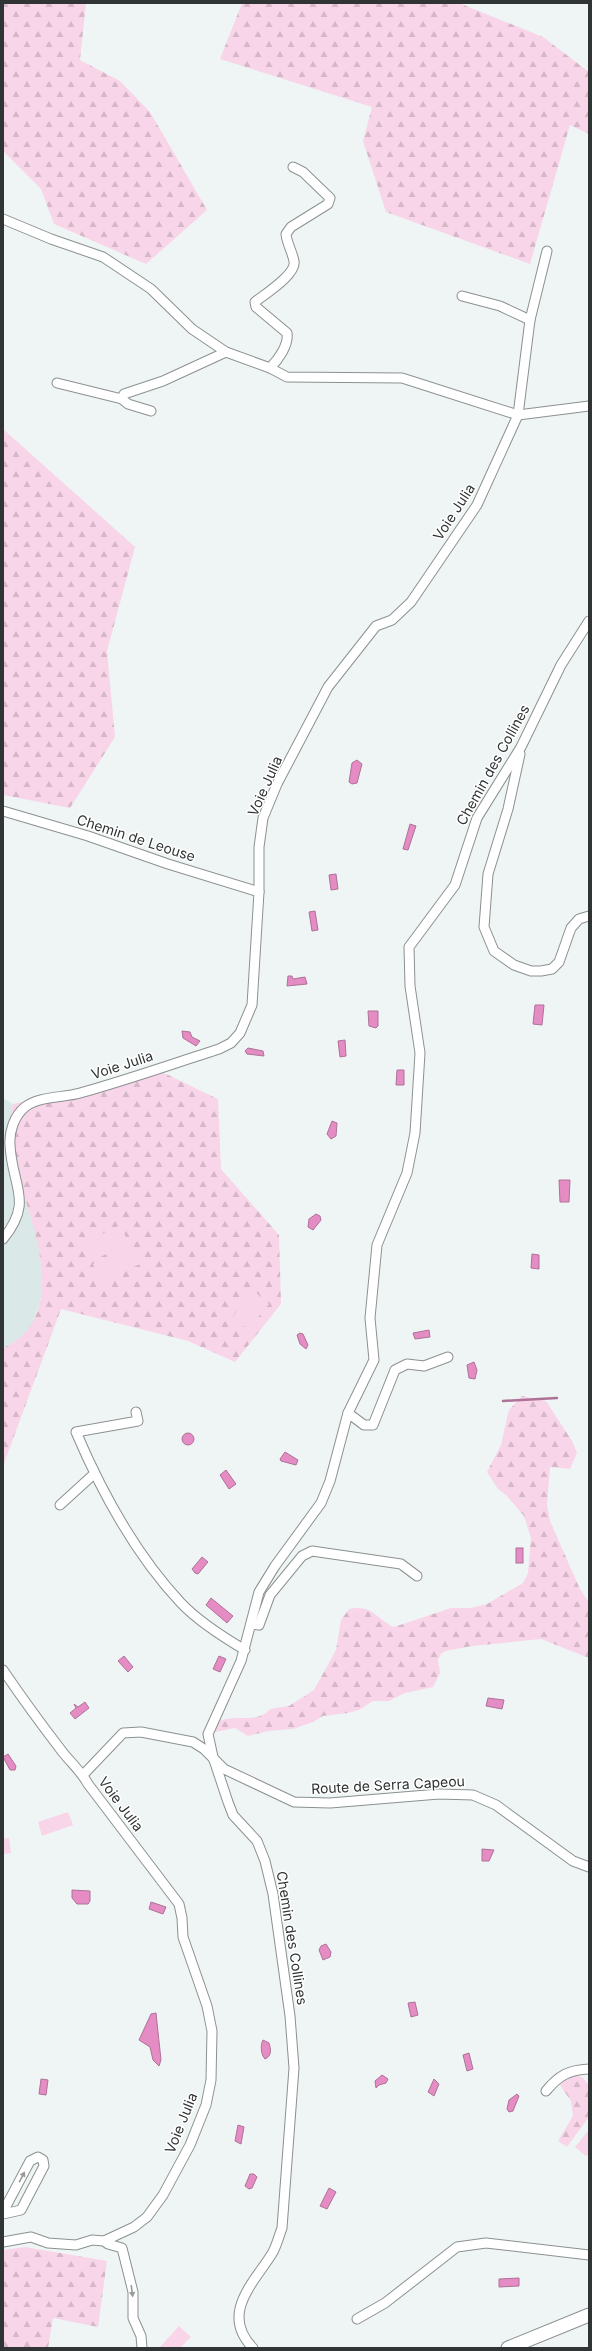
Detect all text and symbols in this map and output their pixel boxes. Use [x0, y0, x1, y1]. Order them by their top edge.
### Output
street label: Voie Julia [429, 480, 478, 543]
street label: Chemin des Collines [452, 702, 533, 828]
street label: Voie Julia [244, 753, 285, 818]
street label: Chemin de Leouse [75, 810, 198, 865]
street label: Voie Julia [89, 1047, 155, 1082]
street label: Route de Serra Capeou [311, 1772, 465, 1797]
street label: Voie Julia [95, 1773, 147, 1834]
street label: Chemin des Collines [274, 1870, 311, 2006]
street label: Voie Julia [161, 2090, 200, 2156]
one-way arrow [18, 2171, 25, 2183]
one-way arrow [129, 2285, 135, 2297]

